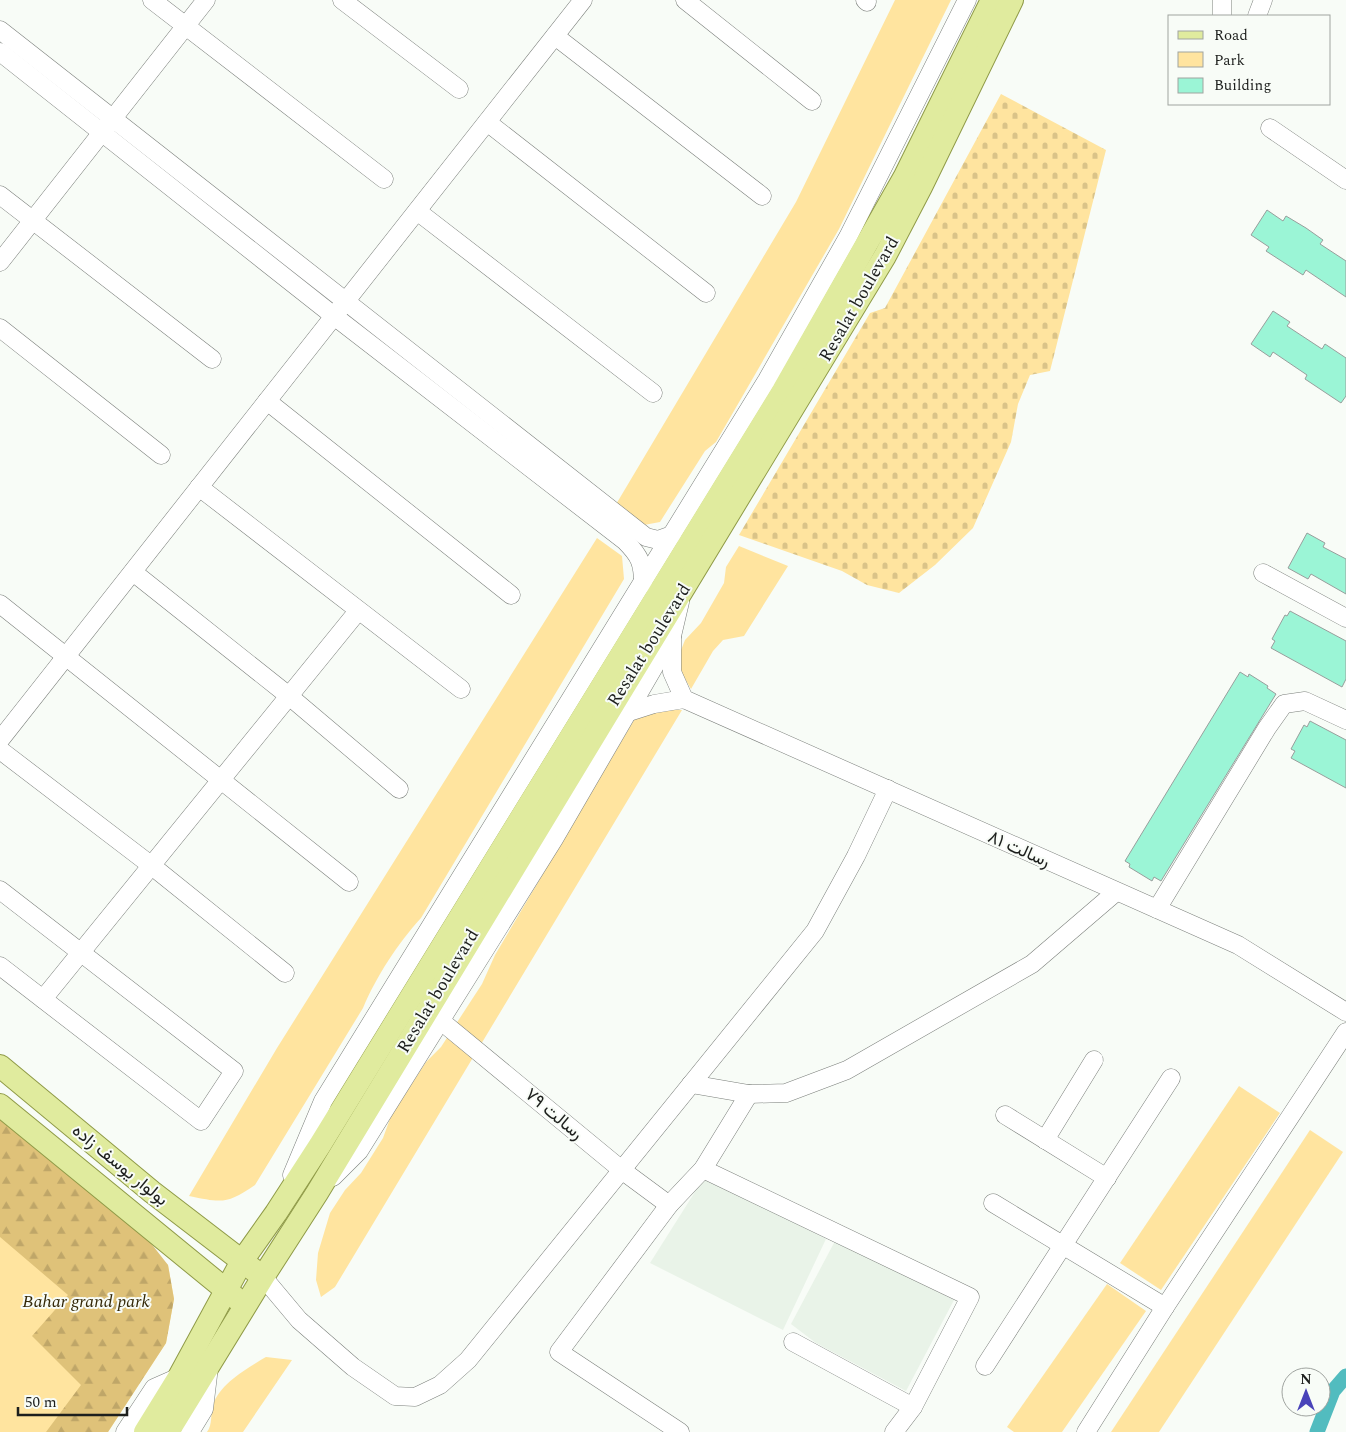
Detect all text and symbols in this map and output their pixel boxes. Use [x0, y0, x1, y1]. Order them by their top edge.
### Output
legend [1168, 15, 1331, 105]
text: Road [1214, 24, 1248, 47]
text: Park [1214, 49, 1245, 72]
text: Building [1214, 74, 1271, 97]
street label: Resalat boulevard [812, 231, 906, 367]
street label: Resalat boulevard [600, 578, 698, 712]
street label: رسالت ۸۱ [983, 823, 1055, 875]
street label: Resalat boulevard [390, 924, 486, 1058]
street label: رسالت ۷۹ [519, 1081, 589, 1147]
street label: بولوار یوسف زاده [66, 1118, 174, 1212]
park label: Bahar grand park [22, 1288, 150, 1315]
north arrow [1281, 1367, 1331, 1417]
text: N [1300, 1369, 1312, 1390]
scale bar [18, 1384, 126, 1416]
text: 50 m [25, 1391, 57, 1414]

